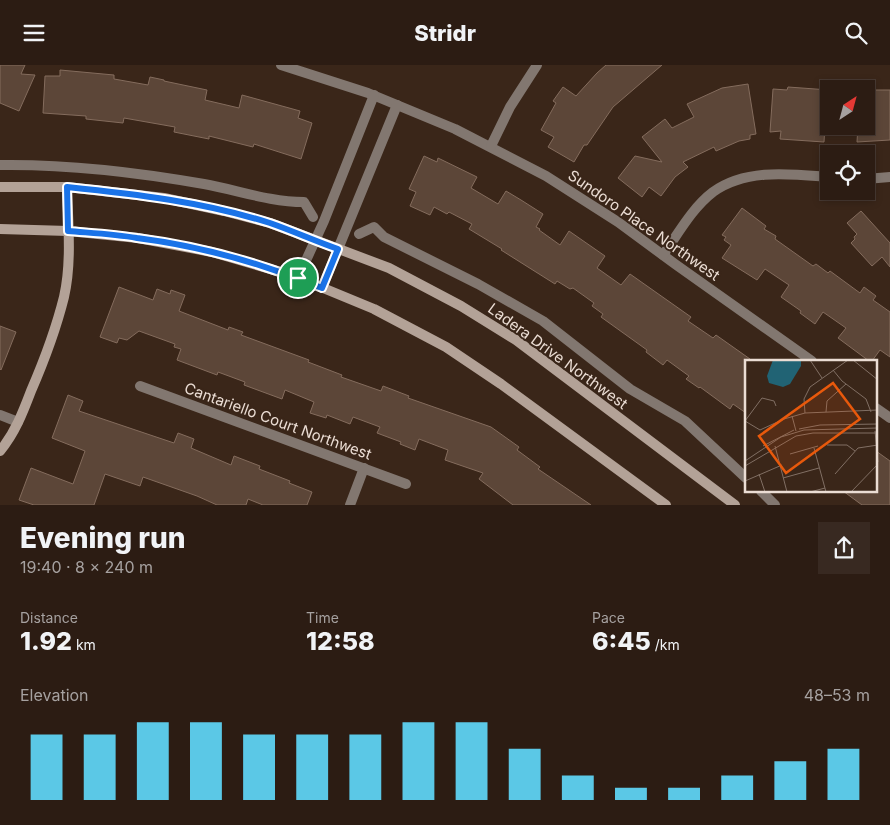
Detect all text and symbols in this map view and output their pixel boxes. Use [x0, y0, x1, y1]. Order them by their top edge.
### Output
icon: menu [20, 19, 48, 47]
icon: search [842, 19, 870, 47]
text: Stridr [414, 20, 476, 46]
north arrow [820, 80, 875, 135]
map controls [820, 80, 875, 200]
button: locate [820, 145, 875, 200]
street label: Sundoro Place Northwest [564, 165, 724, 285]
pin [277, 257, 319, 299]
icon: arrive [284, 264, 312, 292]
street label: Ladera Drive Northwest [484, 299, 632, 413]
inset map [745, 360, 878, 493]
street label: Cantariello Court Northwest [182, 378, 374, 464]
text: Evening run [20, 521, 186, 555]
button: share [818, 522, 870, 574]
text: 19:40 · 8 × 240 m [20, 557, 153, 577]
text: Distance [20, 609, 78, 626]
text: Time [306, 609, 339, 626]
text: Pace [592, 609, 625, 626]
text: 1.92 [20, 626, 72, 656]
text: 12:58 [306, 626, 375, 656]
text: 6:45 [592, 626, 651, 656]
text: km [72, 636, 96, 653]
text: /km [651, 636, 680, 653]
text: Elevation [20, 685, 89, 705]
text: 48–53 m [804, 685, 870, 705]

